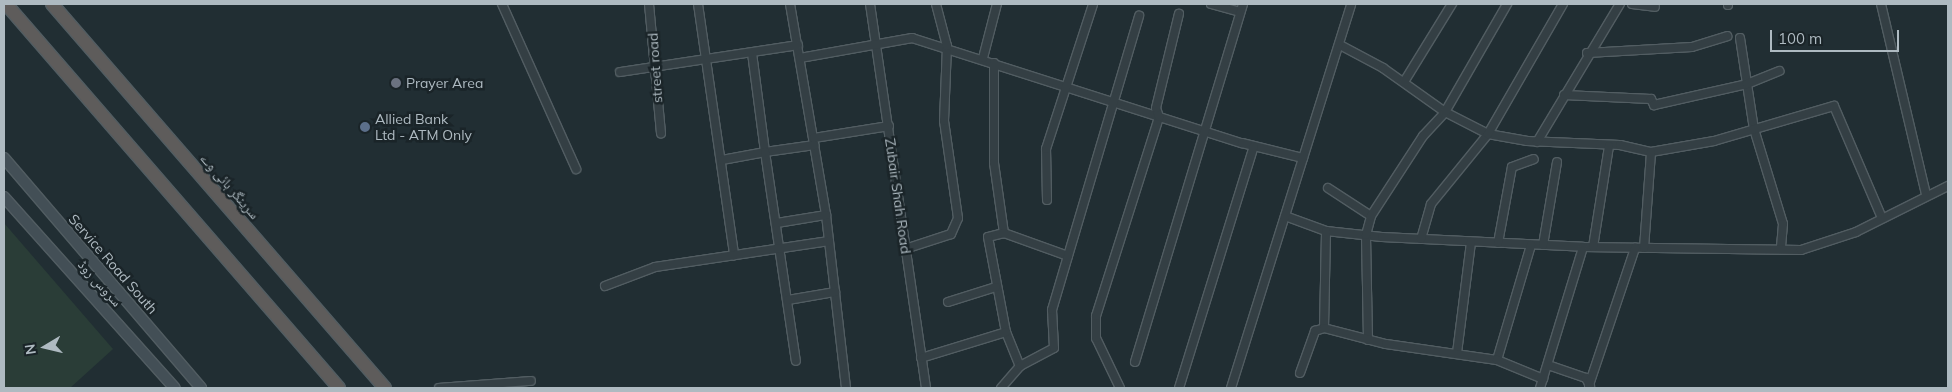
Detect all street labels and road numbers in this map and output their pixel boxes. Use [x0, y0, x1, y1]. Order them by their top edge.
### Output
street label: street road [644, 32, 666, 104]
street label: Zubair Shah Road [882, 137, 914, 255]
street label: سرینگر ہائی وے [197, 150, 263, 222]
street label: Service Road South [65, 211, 161, 317]
street label: سروس روڈ [75, 256, 125, 310]

